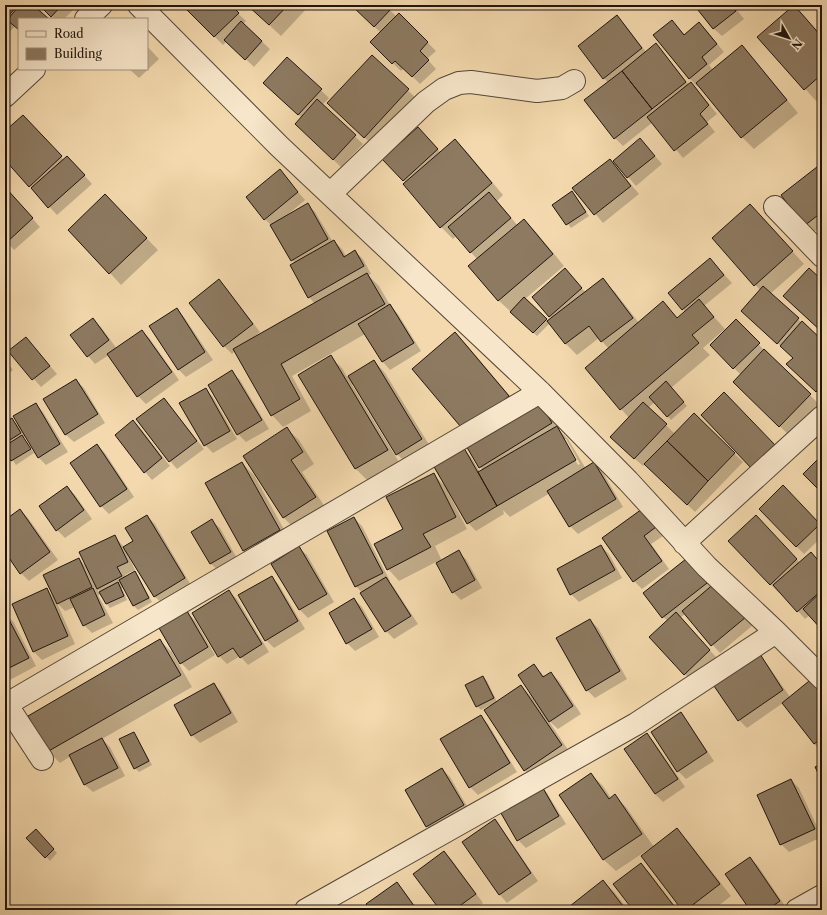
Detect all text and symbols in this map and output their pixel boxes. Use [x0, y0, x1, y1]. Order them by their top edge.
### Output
legend [18, 18, 148, 70]
north arrow [769, 18, 809, 58]
text: Road [54, 26, 84, 41]
text: N [788, 36, 805, 53]
text: Building [54, 46, 102, 61]

